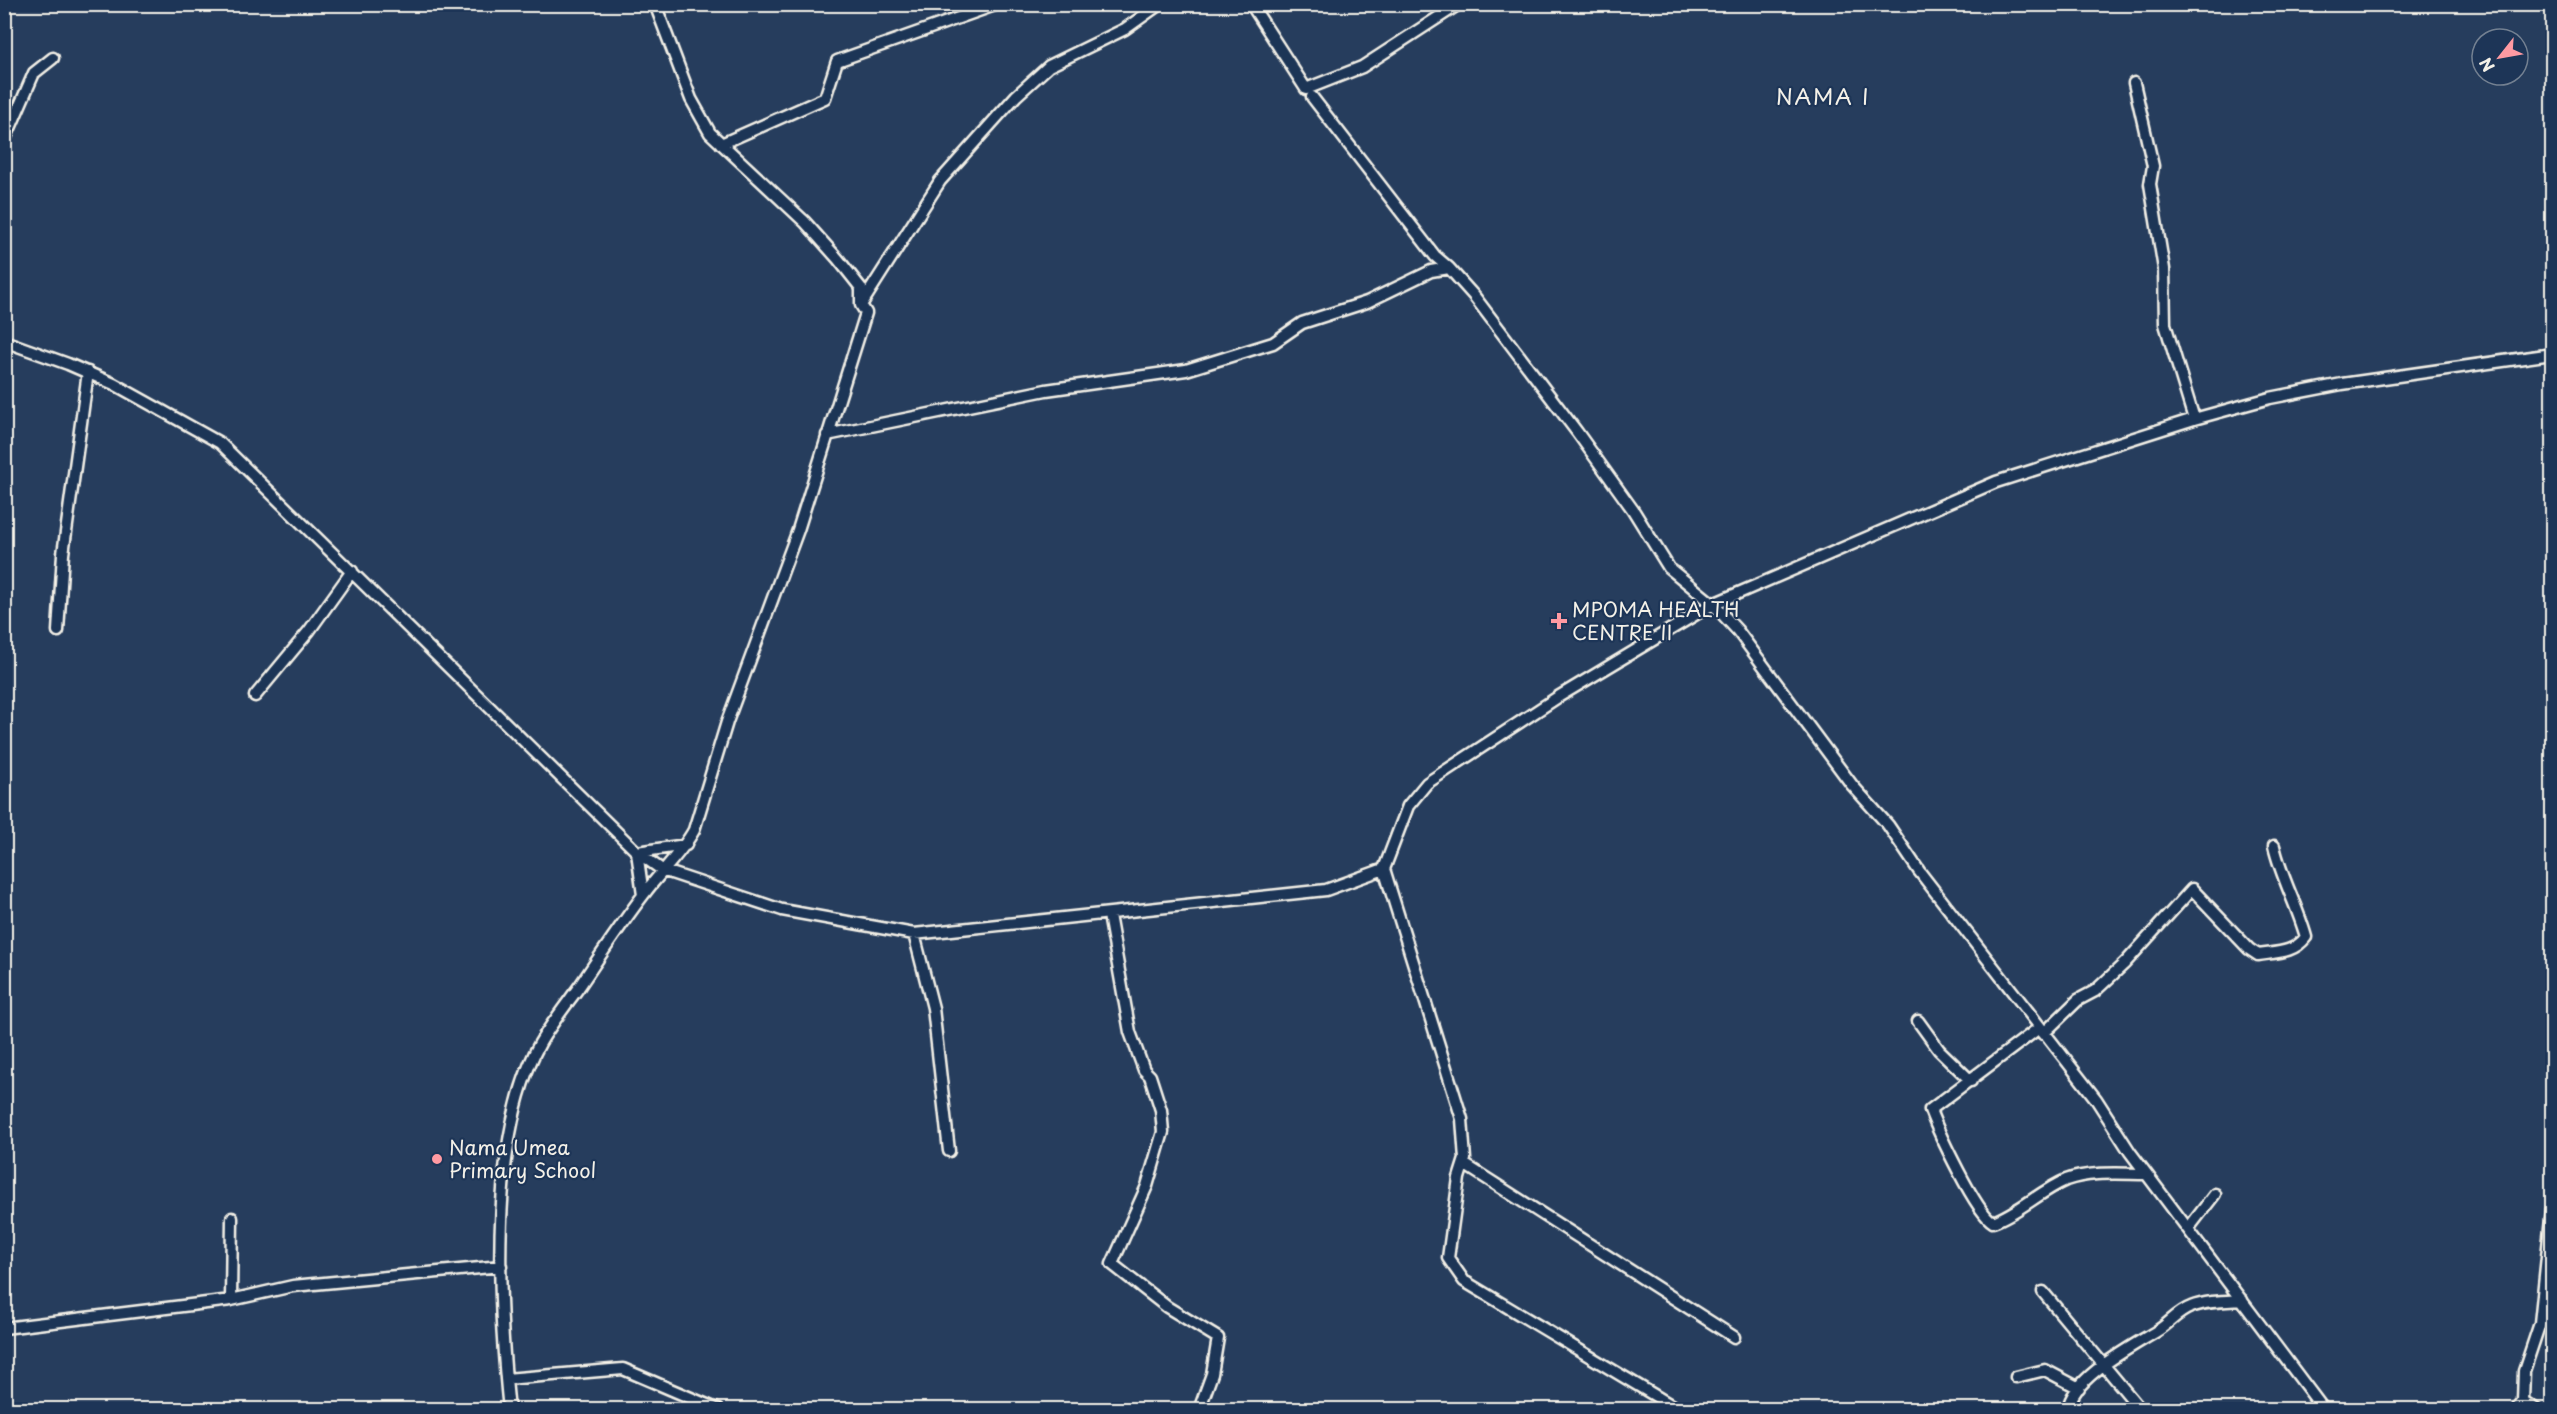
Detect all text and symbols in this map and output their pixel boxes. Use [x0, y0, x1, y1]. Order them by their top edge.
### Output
north arrow [2470, 27, 2530, 87]
text: N [2473, 54, 2500, 77]
district label: NAMA I [1776, 79, 1870, 112]
place label: MPOMA HEALTH CENTRE II [1572, 594, 1740, 647]
marker: MPOMA HEALTH CENTRE II [1550, 612, 1568, 630]
place label: Nama Umea Primary School [449, 1132, 596, 1185]
marker: Nama Umea Primary School [430, 1152, 444, 1166]

